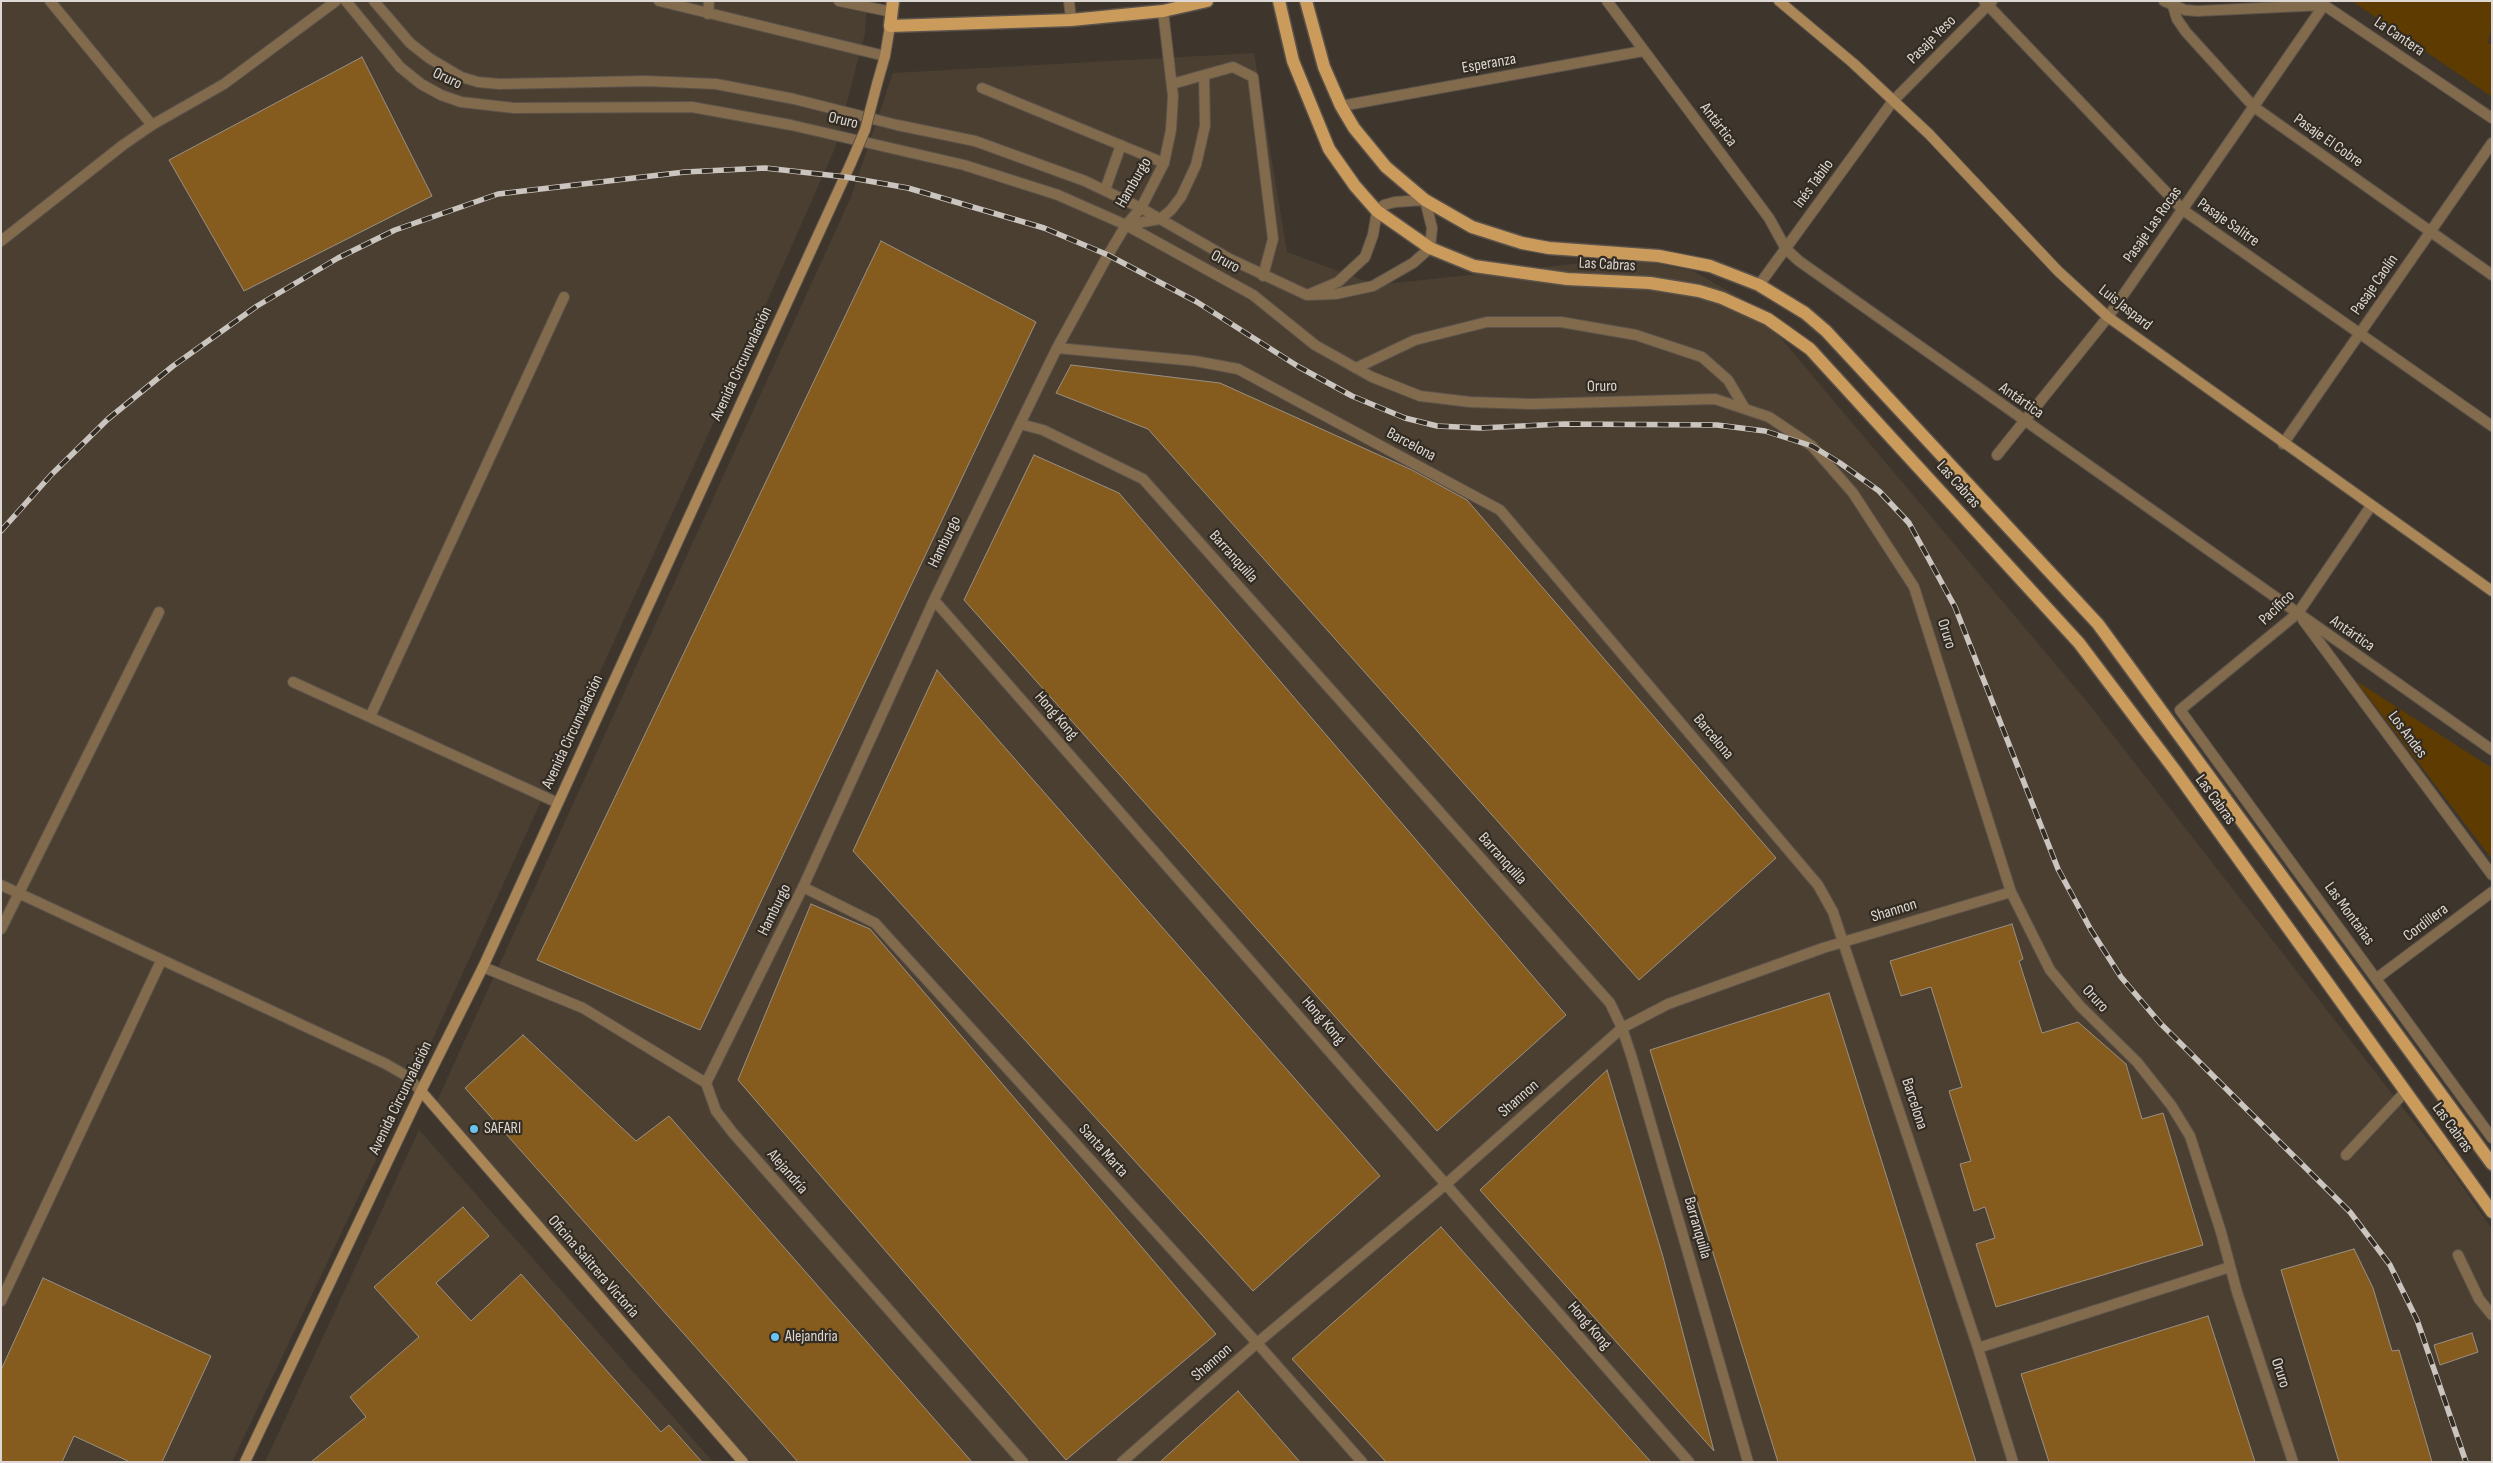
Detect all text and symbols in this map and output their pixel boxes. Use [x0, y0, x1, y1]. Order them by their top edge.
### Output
street label: Pasaje Yeso [1904, 12, 1960, 68]
street label: La Cantera [2370, 13, 2428, 61]
street label: Esperanza [1460, 50, 1518, 78]
street label: Oruro [429, 64, 465, 94]
street label: Antártica [1695, 99, 1741, 151]
street label: Oruro [826, 108, 860, 134]
street label: Pasaje El Cobre [2290, 110, 2366, 172]
street label: Hamburgo [1112, 154, 1156, 212]
street label: Inés Tabilo [1790, 156, 1838, 212]
street label: Pasaje Las Rocas [2120, 183, 2186, 267]
street label: Pasaje Salitre [2193, 195, 2263, 251]
street label: Oruro [1207, 246, 1243, 278]
street label: Pasaje Caolín [2347, 251, 2403, 319]
street label: Las Cabras [1578, 254, 1636, 276]
street label: Luis Jaspard [2094, 281, 2156, 335]
street label: Avenida Circunvalación [707, 304, 777, 424]
street label: Oruro [1587, 377, 1617, 397]
street label: Antártica [1995, 379, 2047, 423]
street label: Barcelona [1383, 424, 1439, 466]
street label: Las Cabras [1932, 457, 1984, 513]
street label: Hamburgo [924, 513, 966, 571]
street label: Barranquilla [1205, 527, 1261, 587]
street label: Pacífico [2255, 586, 2299, 630]
street label: Antártica [2326, 612, 2378, 656]
street label: Oruro [1932, 617, 1960, 651]
street label: Avenida Circunvalación [538, 672, 608, 792]
street label: Hong Kong [1030, 688, 1082, 744]
street label: Los Andes [2383, 708, 2431, 762]
street label: Barcelona [1689, 711, 1737, 763]
street label: Las Cabras [2191, 771, 2239, 829]
street label: Barranquilla [1474, 829, 1530, 889]
street label: Las Montañas [2320, 879, 2378, 949]
street label: Hamburgo [754, 881, 796, 939]
street label: Shannon [1869, 895, 1919, 927]
street label: Cordillera [2400, 900, 2452, 946]
street label: Oruro [2078, 981, 2112, 1017]
street label: Hong Kong [1297, 993, 1349, 1049]
street label: Avenida Circunvalación [365, 1038, 437, 1158]
street label: Shannon [1495, 1076, 1543, 1122]
street label: Barcelona [1897, 1076, 1931, 1132]
street label: Las Cabras [2428, 1099, 2476, 1157]
place label: SAFARI [484, 1119, 521, 1139]
street label: Santa Marta [1074, 1120, 1132, 1182]
marker: SAFARI [468, 1123, 480, 1135]
street label: Alejandría [762, 1146, 812, 1198]
street label: Barranquilla [1679, 1195, 1715, 1261]
street label: Oficina Salitrera Victoria [543, 1212, 643, 1322]
street label: Hong Kong [1563, 1298, 1615, 1354]
place label: Alejandria [785, 1327, 838, 1347]
marker: Alejandria [769, 1331, 781, 1343]
street label: Shannon [1188, 1340, 1236, 1386]
street label: Oruro [2266, 1356, 2294, 1390]

